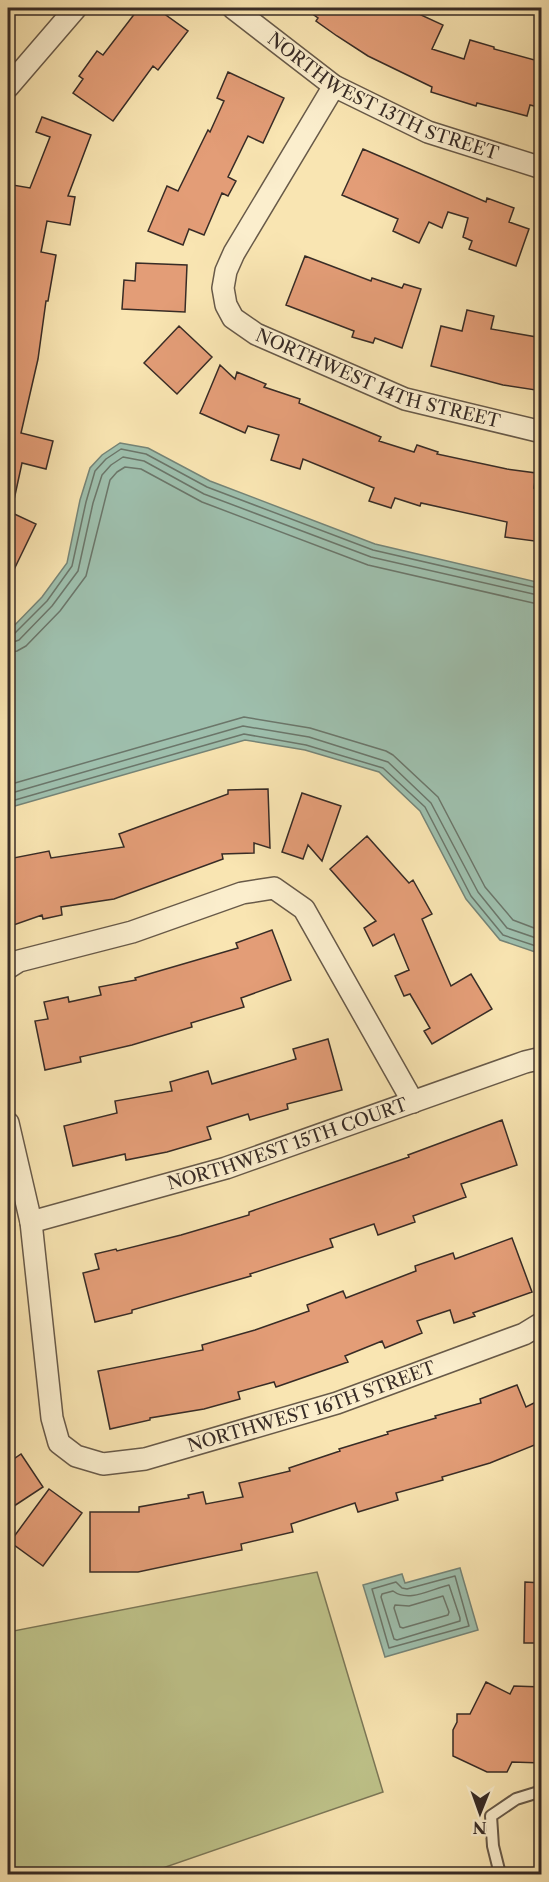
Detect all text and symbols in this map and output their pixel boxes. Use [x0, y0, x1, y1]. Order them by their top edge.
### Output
street label: NORTHWEST 13TH STREET [263, 28, 502, 165]
street label: NORTHWEST 14TH STREET [252, 324, 503, 433]
street label: NORTHWEST 15TH COURT [165, 1093, 411, 1195]
street label: NORTHWEST 16TH STREET [185, 1356, 439, 1457]
north arrow [450, 1783, 510, 1843]
text: N [473, 1818, 487, 1838]

